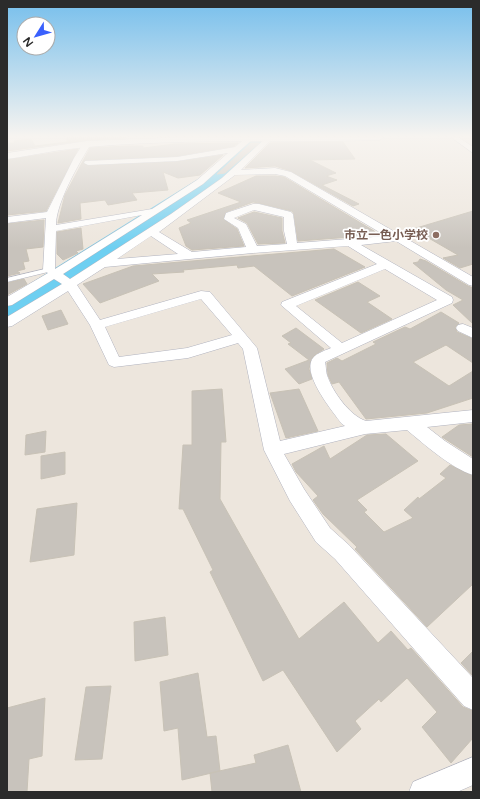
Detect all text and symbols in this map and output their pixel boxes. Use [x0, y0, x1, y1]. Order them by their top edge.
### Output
north arrow [16, 16, 56, 56]
text: N [21, 34, 36, 49]
place label: 市立一色小学校 [344, 228, 428, 242]
marker: 市立一色小学校 [431, 230, 441, 240]

